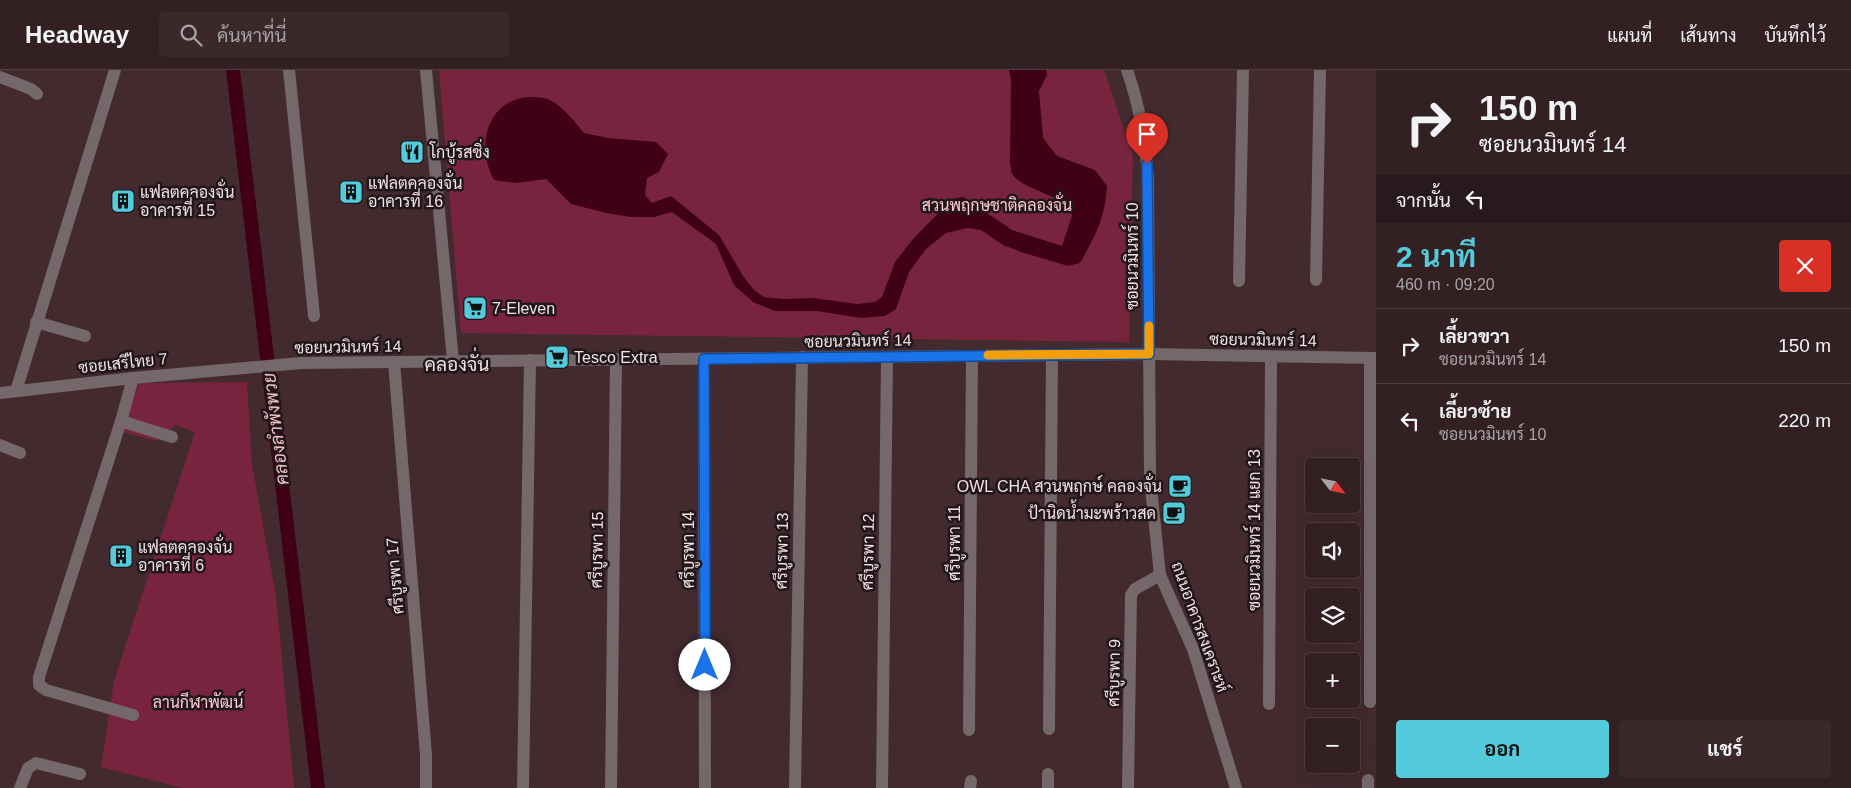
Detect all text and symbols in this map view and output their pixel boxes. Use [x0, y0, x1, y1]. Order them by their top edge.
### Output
search box [159, 12, 509, 57]
text: Headway [25, 21, 129, 48]
icon: search [177, 21, 205, 49]
text: ค้นหาที่นี่ [217, 25, 287, 46]
text: แผนที่ [1607, 26, 1652, 46]
text: เส้นทาง [1680, 26, 1736, 46]
text: บันทึกไว้ [1764, 26, 1826, 46]
text: 150 m [1479, 88, 1578, 127]
icon: right [1396, 90, 1461, 155]
pin [1126, 113, 1168, 164]
icon: arrive [1133, 120, 1161, 148]
text: ซอยนวมินทร์ 14 [1479, 132, 1627, 157]
place label: โกบู้รสซิ่ง [429, 138, 490, 164]
restaurant icon: โกบู้รสซิ่ง [399, 139, 425, 165]
place label: แฟลตคลองจั่น อาคารที่ 16 [368, 169, 462, 210]
place label: แฟลตคลองจั่น อาคารที่ 15 [140, 178, 234, 219]
building icon: แฟลตคลองจั่น อาคารที่ 16 [338, 179, 364, 205]
icon: left [1461, 185, 1489, 213]
building icon: แฟลตคลองจั่น อาคารที่ 15 [110, 188, 136, 214]
text: จากนั้น [1396, 190, 1451, 211]
park label: สวนพฤกษชาติคลองจั่น [922, 191, 1072, 215]
street label: ซอยนวมินทร์ 10 [1120, 202, 1141, 310]
text: 2 นาที [1396, 240, 1476, 273]
button: close [1779, 240, 1831, 292]
text: 460 m · 09:20 [1396, 276, 1495, 293]
supermarket icon: 7-Eleven [462, 295, 488, 321]
place label: 7-Eleven [492, 300, 555, 317]
text: เลี้ยวขวา [1439, 326, 1510, 347]
street label: ซอยนวมินทร์ 14 [1209, 327, 1317, 349]
street label: ซอยนวมินทร์ 14 [804, 328, 912, 350]
icon: right [1396, 332, 1424, 360]
street label: ซอยนวมินทร์ 14 [294, 334, 402, 356]
text: 150 m [1778, 335, 1831, 356]
supermarket icon: Tesco Extra [544, 344, 570, 370]
street label: ซอยเสรีไทย 7 [77, 347, 169, 376]
district label: คลองจั่น [425, 347, 489, 375]
place label: Tesco Extra [574, 349, 658, 366]
text: ซอยนวมินทร์ 14 [1439, 351, 1546, 368]
water label: คลองลำพังพวย [258, 372, 293, 486]
text: เลี้ยวซ้าย [1439, 401, 1511, 422]
icon: left [1396, 407, 1424, 435]
text: 220 m [1778, 410, 1831, 431]
text: ซอยนวมินทร์ 10 [1439, 426, 1546, 443]
street label: ซอยนวมินทร์ 14 แยก 13 [1242, 449, 1263, 611]
north arrow [1305, 458, 1360, 512]
map controls [1305, 458, 1360, 773]
place label: OWL CHA สวนพฤกษ์ คลองจั่น [957, 472, 1162, 496]
cafe icon: OWL CHA สวนพฤกษ์ คลองจั่น [1167, 473, 1193, 499]
place label: ป้านิดน้ำมะพร้าวสด [1028, 499, 1156, 522]
cafe icon: ป้านิดน้ำมะพร้าวสด [1161, 500, 1187, 526]
street label: ศรีบูรพา 11 [943, 505, 966, 581]
street label: ศรีบูรพา 15 [585, 511, 609, 589]
street label: ศรีบูรพา 14 [677, 511, 700, 588]
street label: ศรีบูรพา 13 [770, 512, 794, 590]
street label: ศรีบูรพา 12 [856, 513, 880, 591]
button: sound [1305, 523, 1360, 578]
place label: แฟลตคลองจั่น อาคารที่ 6 [138, 533, 232, 574]
street label: ศรีบูรพา 17 [380, 537, 410, 615]
building icon: แฟลตคลองจั่น อาคารที่ 6 [108, 543, 134, 569]
street label: ถนนอาคารสงเคราะห์ [1169, 558, 1235, 694]
button: layers [1305, 588, 1360, 643]
position arrow [678, 638, 730, 690]
street label: ศรีบูรพา 9 [1102, 639, 1126, 707]
button: + [1305, 653, 1360, 708]
park label: ลานกีฬาพัฒน์ [153, 690, 243, 711]
button: − [1305, 718, 1360, 773]
button: ออก [1396, 720, 1609, 778]
button: แชร์ [1619, 720, 1831, 778]

